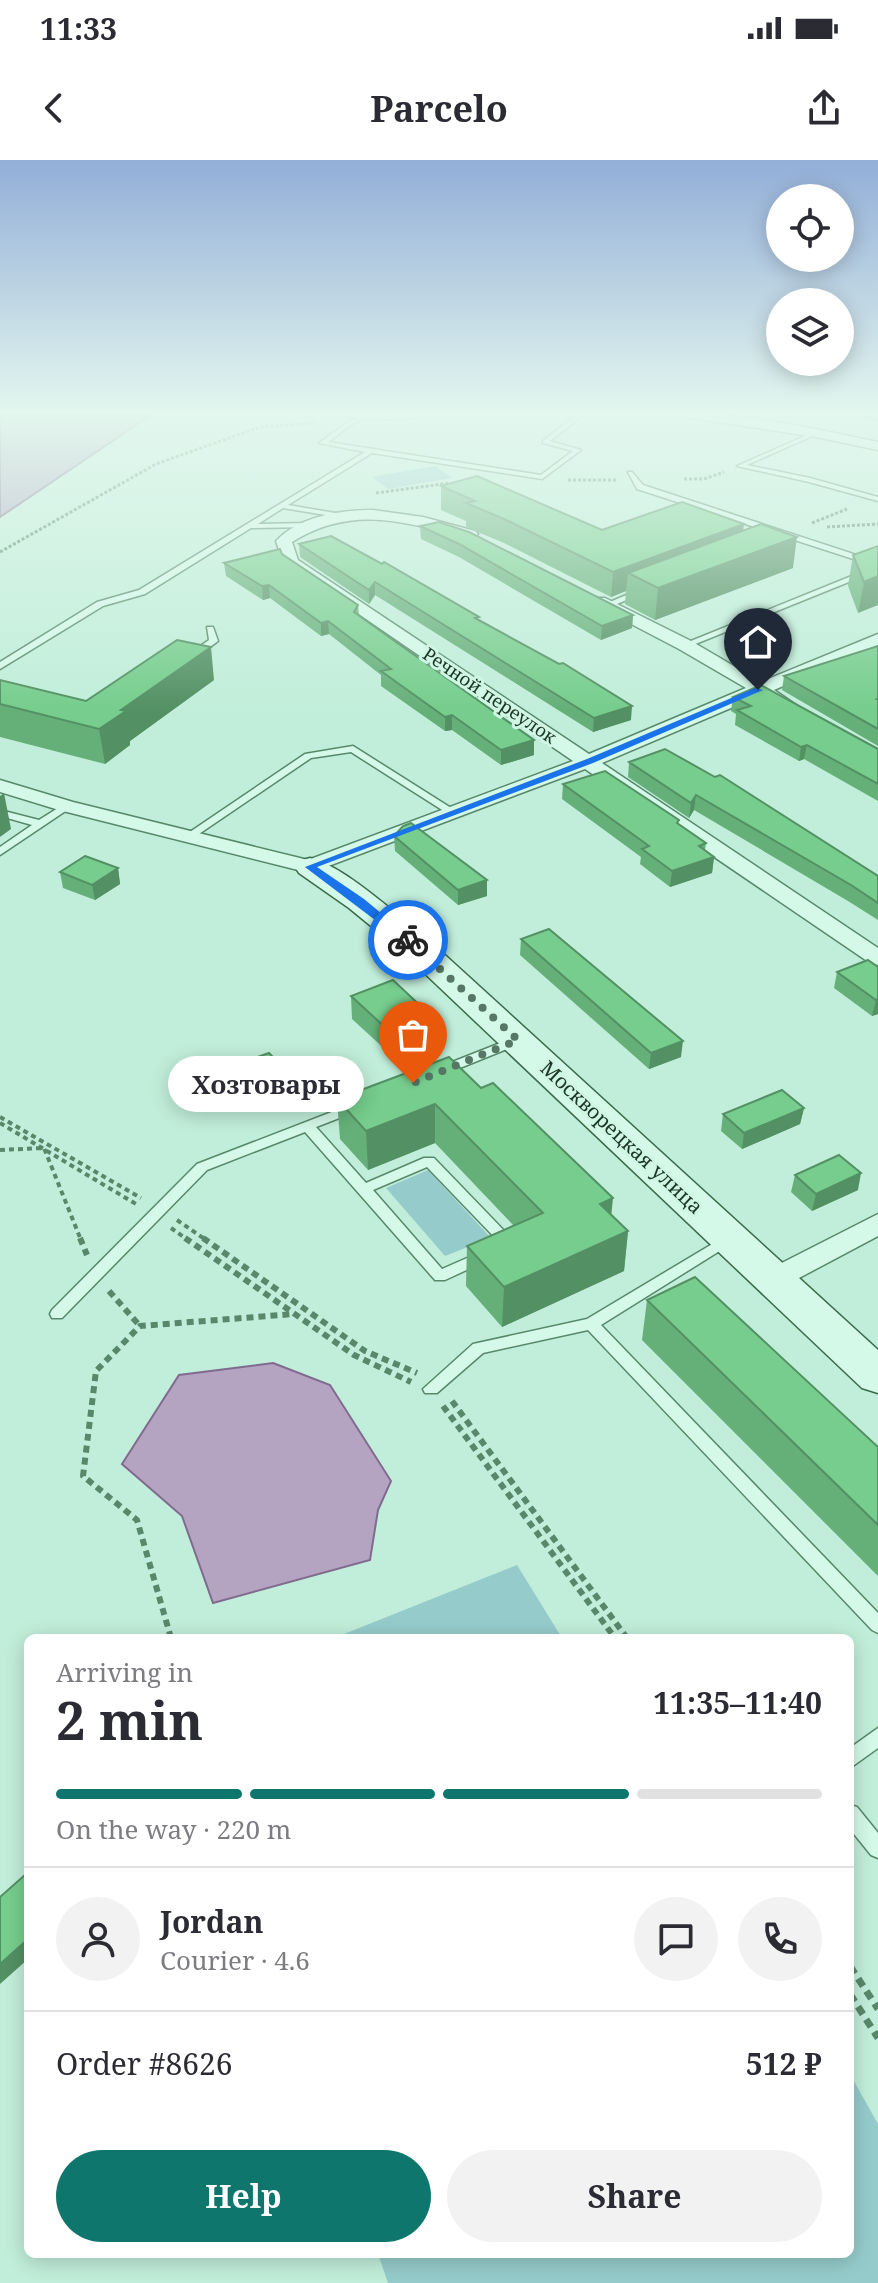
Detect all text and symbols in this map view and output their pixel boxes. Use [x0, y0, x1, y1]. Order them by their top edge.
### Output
text: 11:33 [40, 8, 117, 49]
text: Parcelo [370, 84, 508, 133]
icon: back [32, 86, 76, 130]
icon: share [802, 86, 846, 130]
map controls [766, 184, 854, 376]
button: locate [766, 184, 854, 272]
button: layers [766, 288, 854, 376]
pin [724, 608, 792, 690]
icon: home [736, 620, 780, 664]
street label: Речной переулок [419, 641, 562, 749]
courier [368, 900, 448, 980]
icon: bike [386, 918, 430, 962]
pin [379, 1001, 447, 1083]
icon: bag [391, 1013, 435, 1057]
street label: Москворецкая улица [535, 1054, 709, 1220]
callout: Хозтовары [169, 1055, 365, 1111]
text: Хозтовары [192, 1066, 340, 1102]
text: Arriving in [56, 1654, 193, 1690]
text: 11:35–11:40 [653, 1682, 822, 1723]
text: 2 min [56, 1684, 203, 1755]
text: On the way · 220 m [56, 1811, 291, 1847]
button: person [56, 1897, 140, 1981]
button: chat [634, 1897, 718, 1981]
button: phone [738, 1897, 822, 1981]
text: Jordan [160, 1901, 263, 1942]
text: Courier · 4.6 [160, 1942, 310, 1978]
text: Order #8626 [56, 2043, 233, 2084]
text: 512 ₽ [746, 2043, 822, 2084]
button: Help [56, 2150, 431, 2242]
button: Share [447, 2150, 822, 2242]

